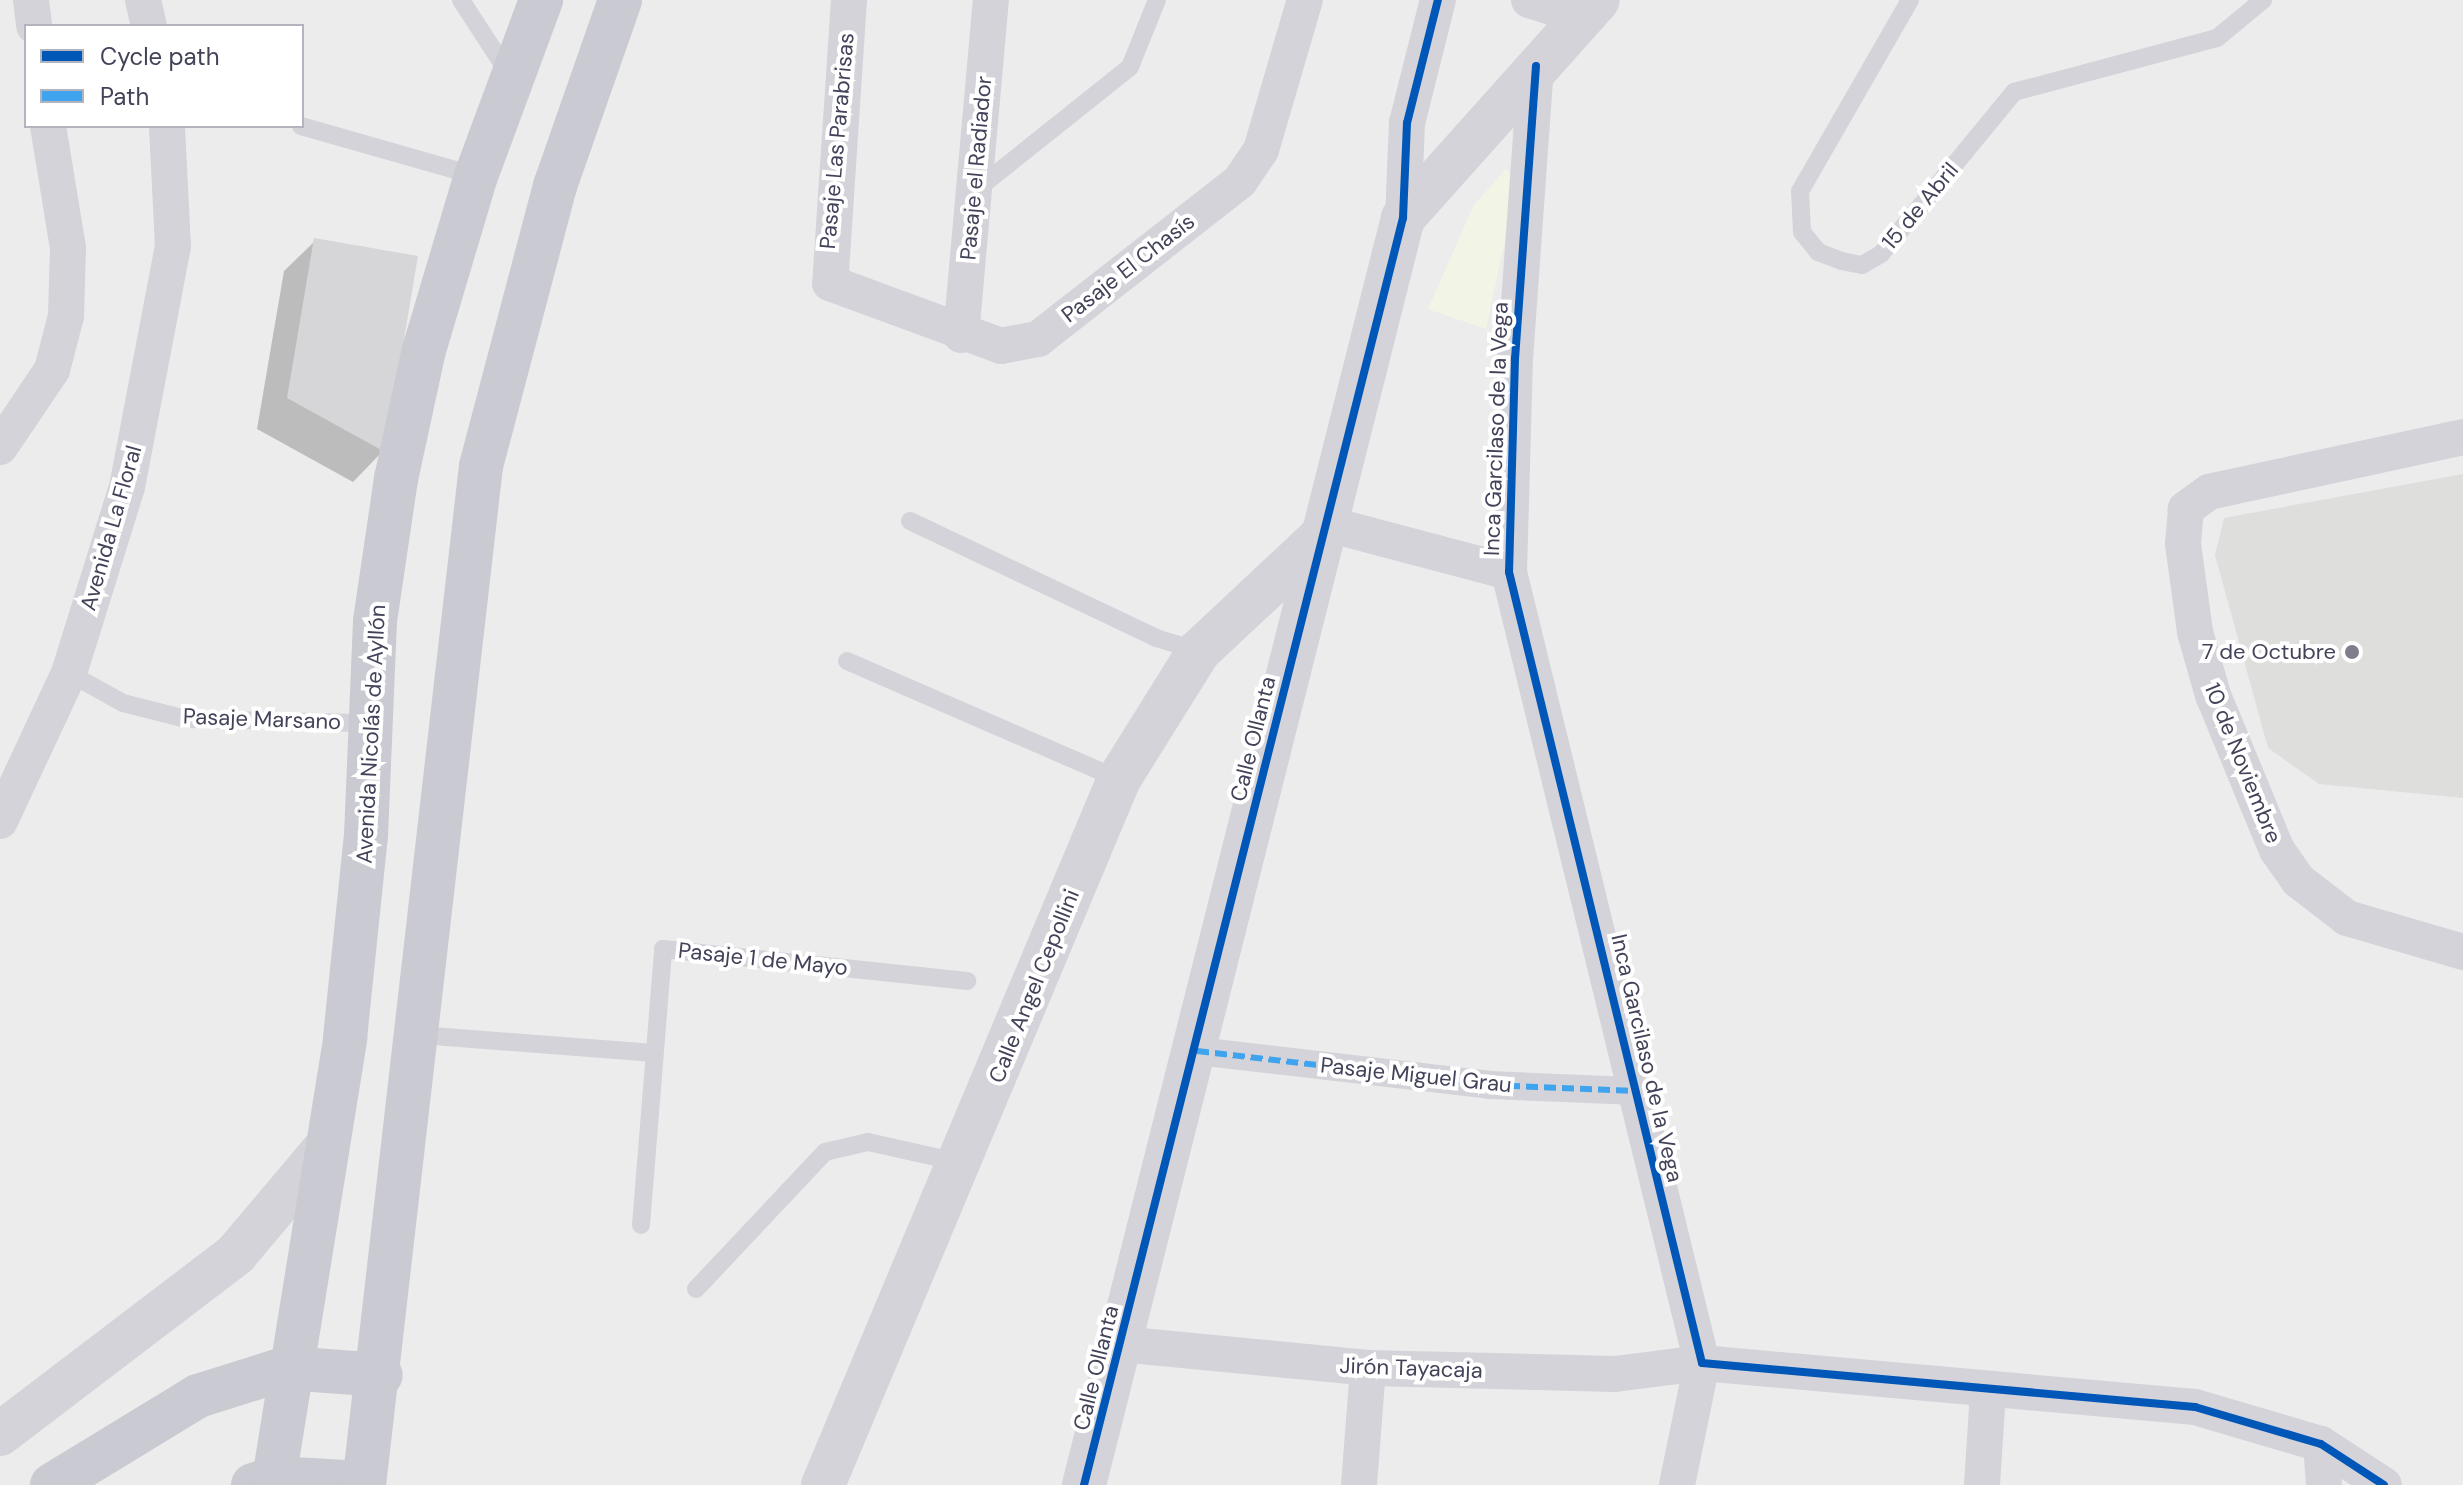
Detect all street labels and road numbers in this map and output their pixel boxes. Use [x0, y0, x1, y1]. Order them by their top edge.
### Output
street label: Pasaje Las Parabrisas [814, 32, 860, 250]
street label: Pasaje el Radiador [955, 75, 997, 261]
street label: 15 de Abril [1876, 157, 1964, 255]
street label: Pasaje El Chasís [1056, 208, 1200, 328]
street label: Inca Garcilaso de la Vega [1478, 302, 1514, 556]
street label: Avenida La Floral [75, 442, 147, 614]
street label: Avenida Nicolás de Ayllón [351, 604, 391, 864]
street label: Calle Ollanta [1225, 674, 1281, 804]
street label: 10 de Noviembre [2199, 679, 2287, 847]
street label: Pasaje Marsano [182, 703, 342, 735]
street label: Calle Angel Cepollini [983, 885, 1085, 1087]
street label: Inca Garcilaso de la Vega [1606, 931, 1688, 1185]
street label: Pasaje 1 de Mayo [677, 937, 849, 981]
street label: Pasaje Miguel Grau [1319, 1052, 1513, 1098]
street label: Calle Ollanta [1068, 1303, 1124, 1433]
street label: Jirón Tayacaja [1339, 1352, 1483, 1384]

